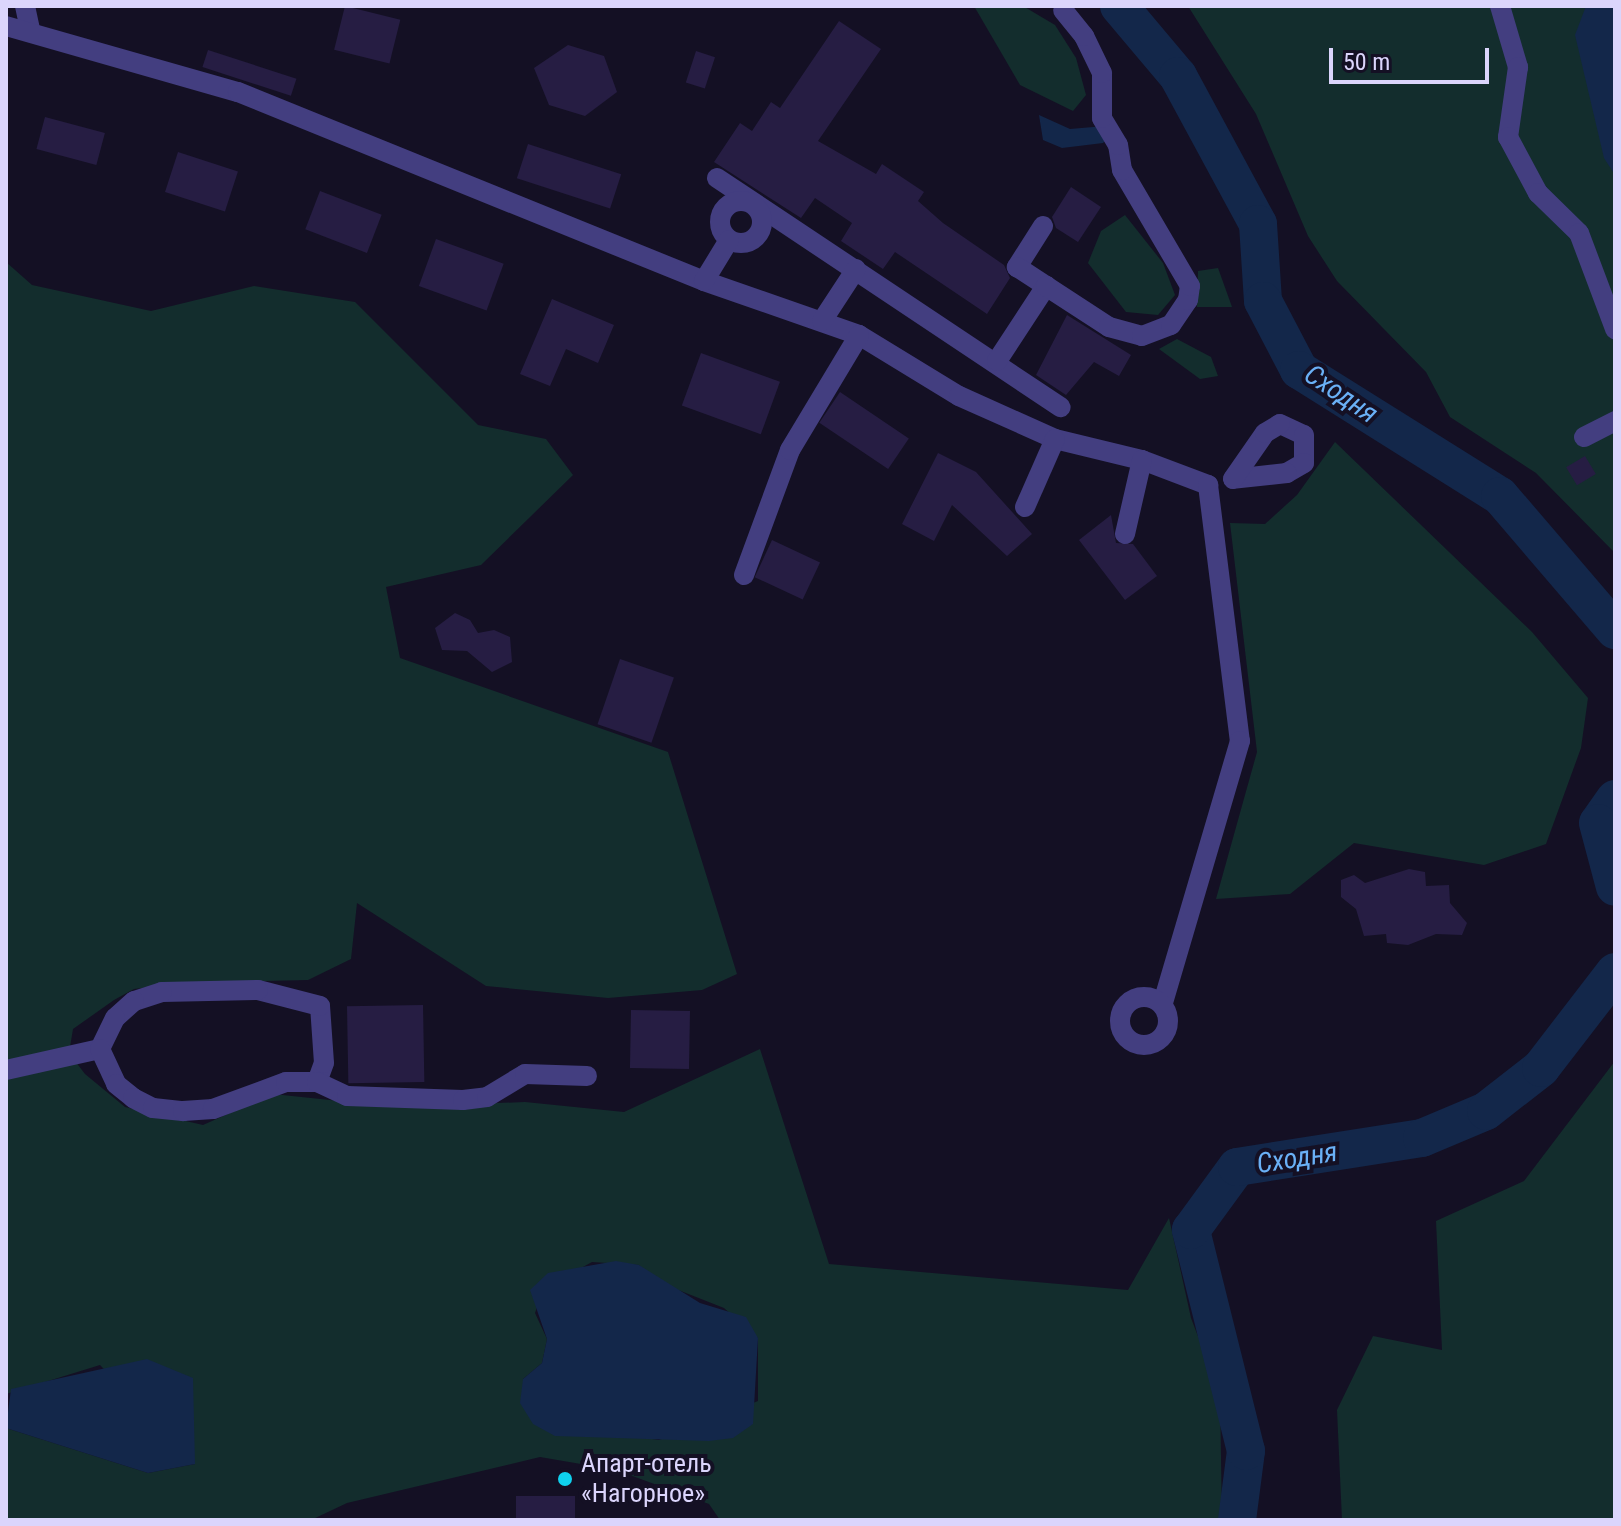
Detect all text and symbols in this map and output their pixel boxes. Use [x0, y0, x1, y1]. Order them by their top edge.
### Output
scale bar [1333, 32, 1493, 82]
text: 50 m [1343, 48, 1390, 76]
water label: Сходня [1298, 357, 1384, 431]
water label: Сходня [1254, 1135, 1340, 1181]
place label: Апарт-отель «Нагорное» [581, 1448, 712, 1510]
marker: Апарт-отель «Нагорное» [556, 1470, 574, 1488]

